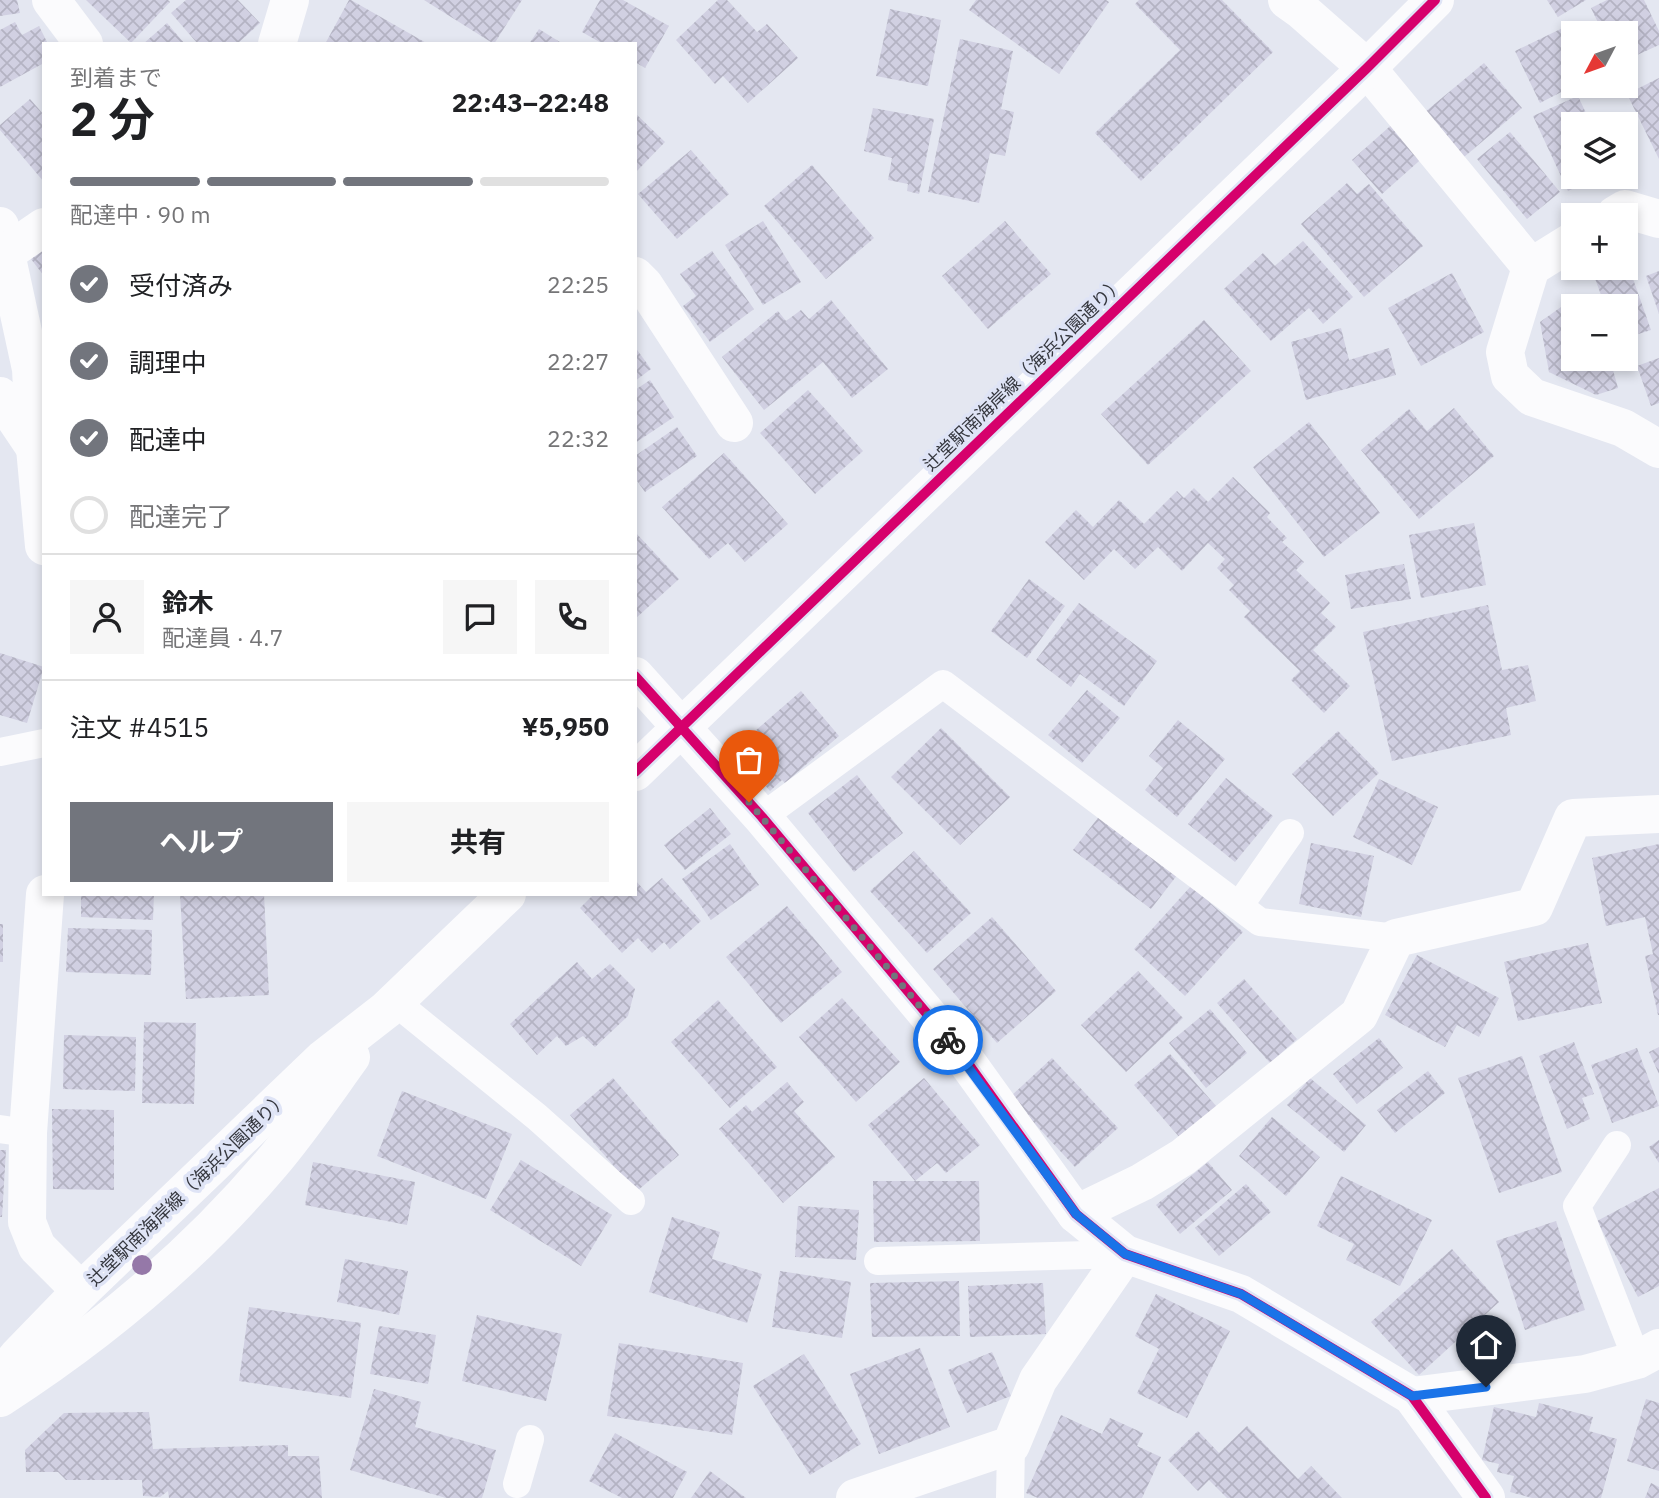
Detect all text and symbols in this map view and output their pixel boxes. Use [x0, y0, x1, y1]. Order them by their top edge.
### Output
north arrow [1561, 21, 1638, 98]
map controls [1561, 21, 1638, 371]
text: 到着まで [70, 62, 162, 92]
text: 22:43–22:48 [452, 85, 609, 119]
text: 2 分 [70, 89, 154, 149]
button: layers [1561, 112, 1638, 189]
text: 配達中 · 90 m [70, 199, 210, 229]
button: + [1561, 203, 1638, 280]
icon: check [70, 265, 108, 303]
text: 受付済み [129, 268, 233, 302]
text: 22:25 [547, 269, 609, 299]
street label: 辻堂駅南海岸線（海浜公園通り） [919, 272, 1129, 476]
button: − [1561, 294, 1638, 371]
icon: check [70, 342, 108, 380]
text: 調理中 [129, 345, 207, 379]
text: 22:27 [547, 346, 609, 376]
icon: check [70, 419, 108, 457]
text: 配達中 [129, 422, 207, 456]
text: 22:32 [547, 423, 609, 453]
text: 配達完了 [129, 499, 233, 533]
button: person [70, 580, 144, 654]
button: chat [443, 580, 517, 654]
button: phone [535, 580, 609, 654]
text: 鈴木 [162, 585, 214, 619]
text: 配達員 · 4.7 [162, 622, 283, 652]
text: ¥5,950 [522, 709, 609, 743]
text: 注文 #4515 [70, 710, 209, 744]
pin [719, 730, 779, 802]
icon: bag [730, 741, 768, 779]
button: ヘルプ [70, 802, 333, 882]
button: 共有 [347, 802, 609, 882]
courier [913, 1005, 983, 1075]
icon: bike [929, 1021, 967, 1059]
street label: 辻堂駅南海岸線（海浜公園通り） [83, 1087, 293, 1291]
pin [1456, 1315, 1516, 1387]
icon: home [1467, 1326, 1505, 1364]

